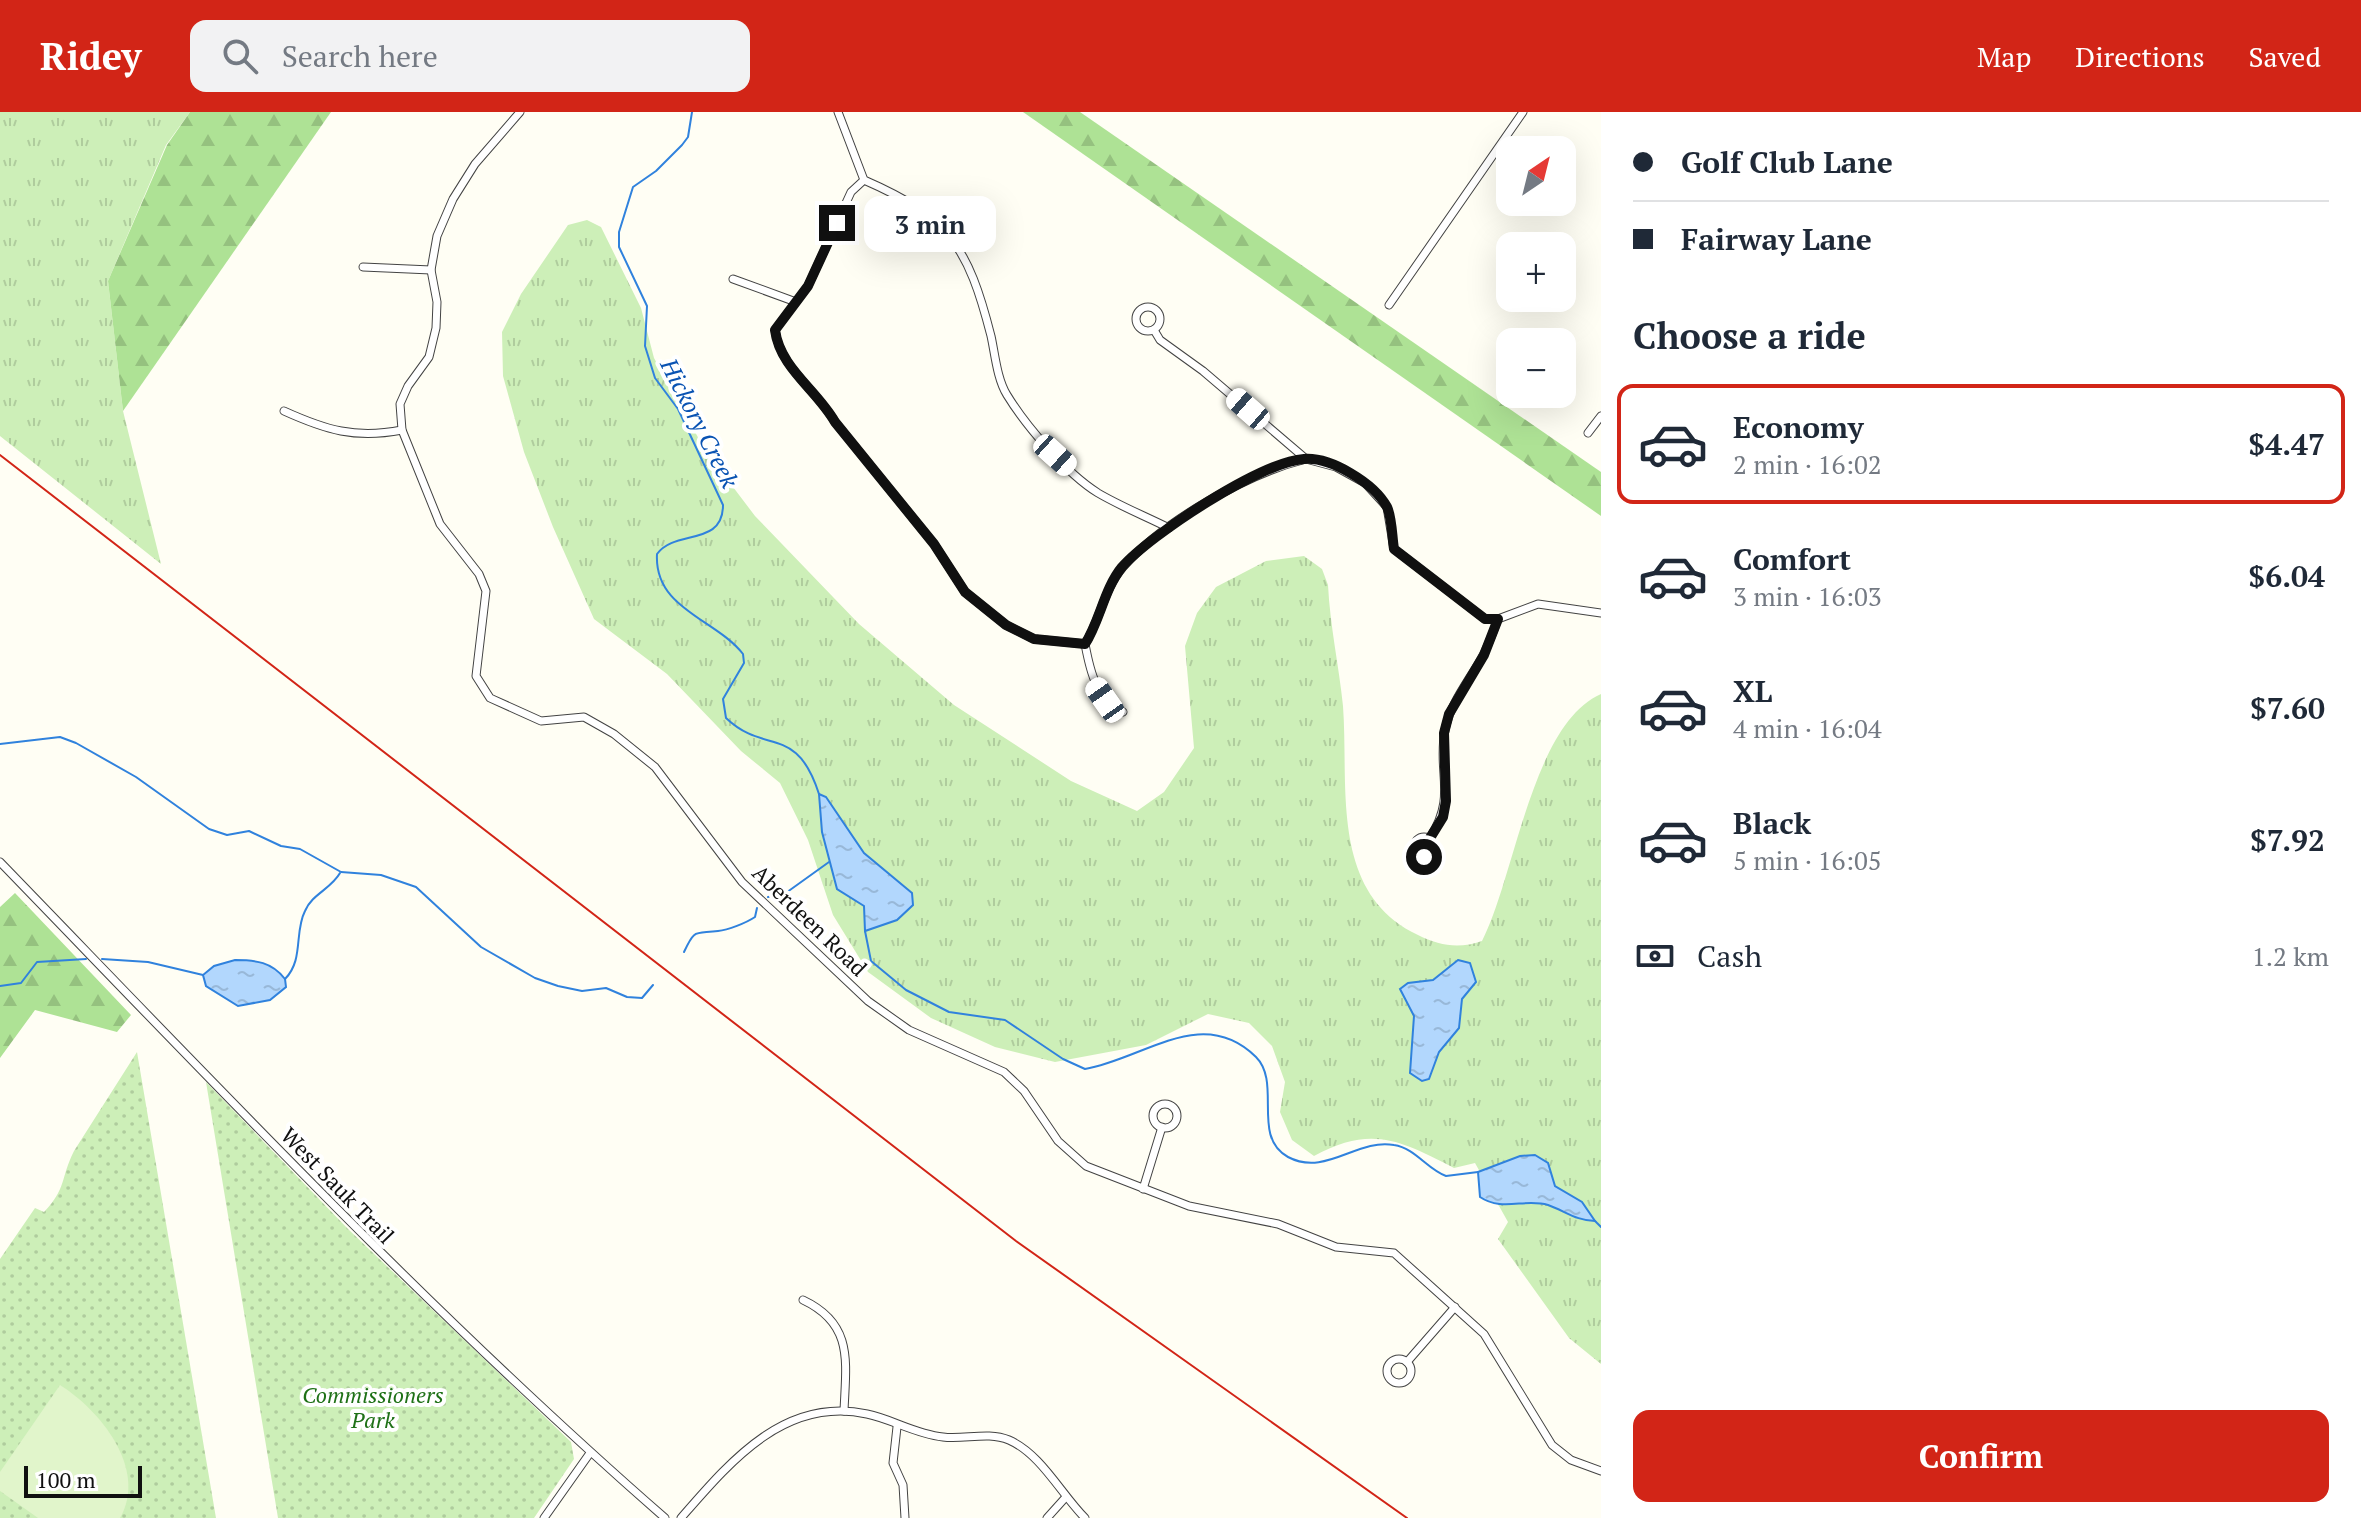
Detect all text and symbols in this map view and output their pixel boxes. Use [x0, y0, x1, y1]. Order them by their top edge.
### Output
search box [190, 20, 750, 92]
text: Ridey [40, 31, 142, 81]
icon: search [218, 34, 262, 78]
text: Search here [282, 36, 438, 76]
text: Map [1977, 38, 2031, 75]
text: Directions [2075, 38, 2205, 75]
text: Saved [2249, 38, 2321, 75]
north arrow [1496, 136, 1576, 216]
map controls [1496, 136, 1576, 408]
text: Golf Club Lane [1681, 142, 1893, 182]
callout: 3 min [865, 195, 997, 251]
route end [819, 205, 855, 241]
text: 3 min [894, 207, 966, 241]
text: Fairway Lane [1681, 219, 1872, 259]
button: + [1496, 232, 1576, 312]
text: Choose a ride [1633, 312, 1866, 359]
button: − [1496, 328, 1576, 408]
water label: Hickory Creek [653, 352, 747, 494]
car [1222, 384, 1274, 434]
text: Economy [1733, 407, 1864, 447]
icon: car [1637, 408, 1709, 480]
text: $4.47 [2248, 424, 2325, 464]
car [1029, 430, 1081, 480]
text: 2 min · 16:02 [1733, 447, 1882, 481]
text: Comfort [1733, 539, 1851, 579]
icon: car [1637, 540, 1709, 612]
text: $6.04 [2248, 556, 2325, 596]
text: 3 min · 16:03 [1733, 579, 1882, 613]
text: XL [1733, 671, 1772, 711]
icon: car [1637, 672, 1709, 744]
car [1081, 673, 1129, 727]
text: $7.60 [2250, 688, 2325, 728]
text: 4 min · 16:04 [1733, 711, 1882, 745]
text: Black [1733, 803, 1811, 843]
icon: car [1637, 804, 1709, 876]
text: $7.92 [2250, 820, 2325, 860]
route start [1406, 839, 1442, 875]
text: 5 min · 16:05 [1733, 843, 1882, 877]
street label: Aberdeen Road [747, 858, 873, 982]
icon: cash [1633, 934, 1677, 978]
text: Cash [1697, 936, 1762, 976]
text: 1.2 km [2252, 939, 2329, 973]
street label: West Sauk Trail [275, 1121, 401, 1249]
park label: Commissioners Park [302, 1380, 444, 1434]
button: Confirm [1633, 1410, 2329, 1502]
scale bar [24, 1462, 142, 1498]
text: 100 m [36, 1465, 96, 1494]

